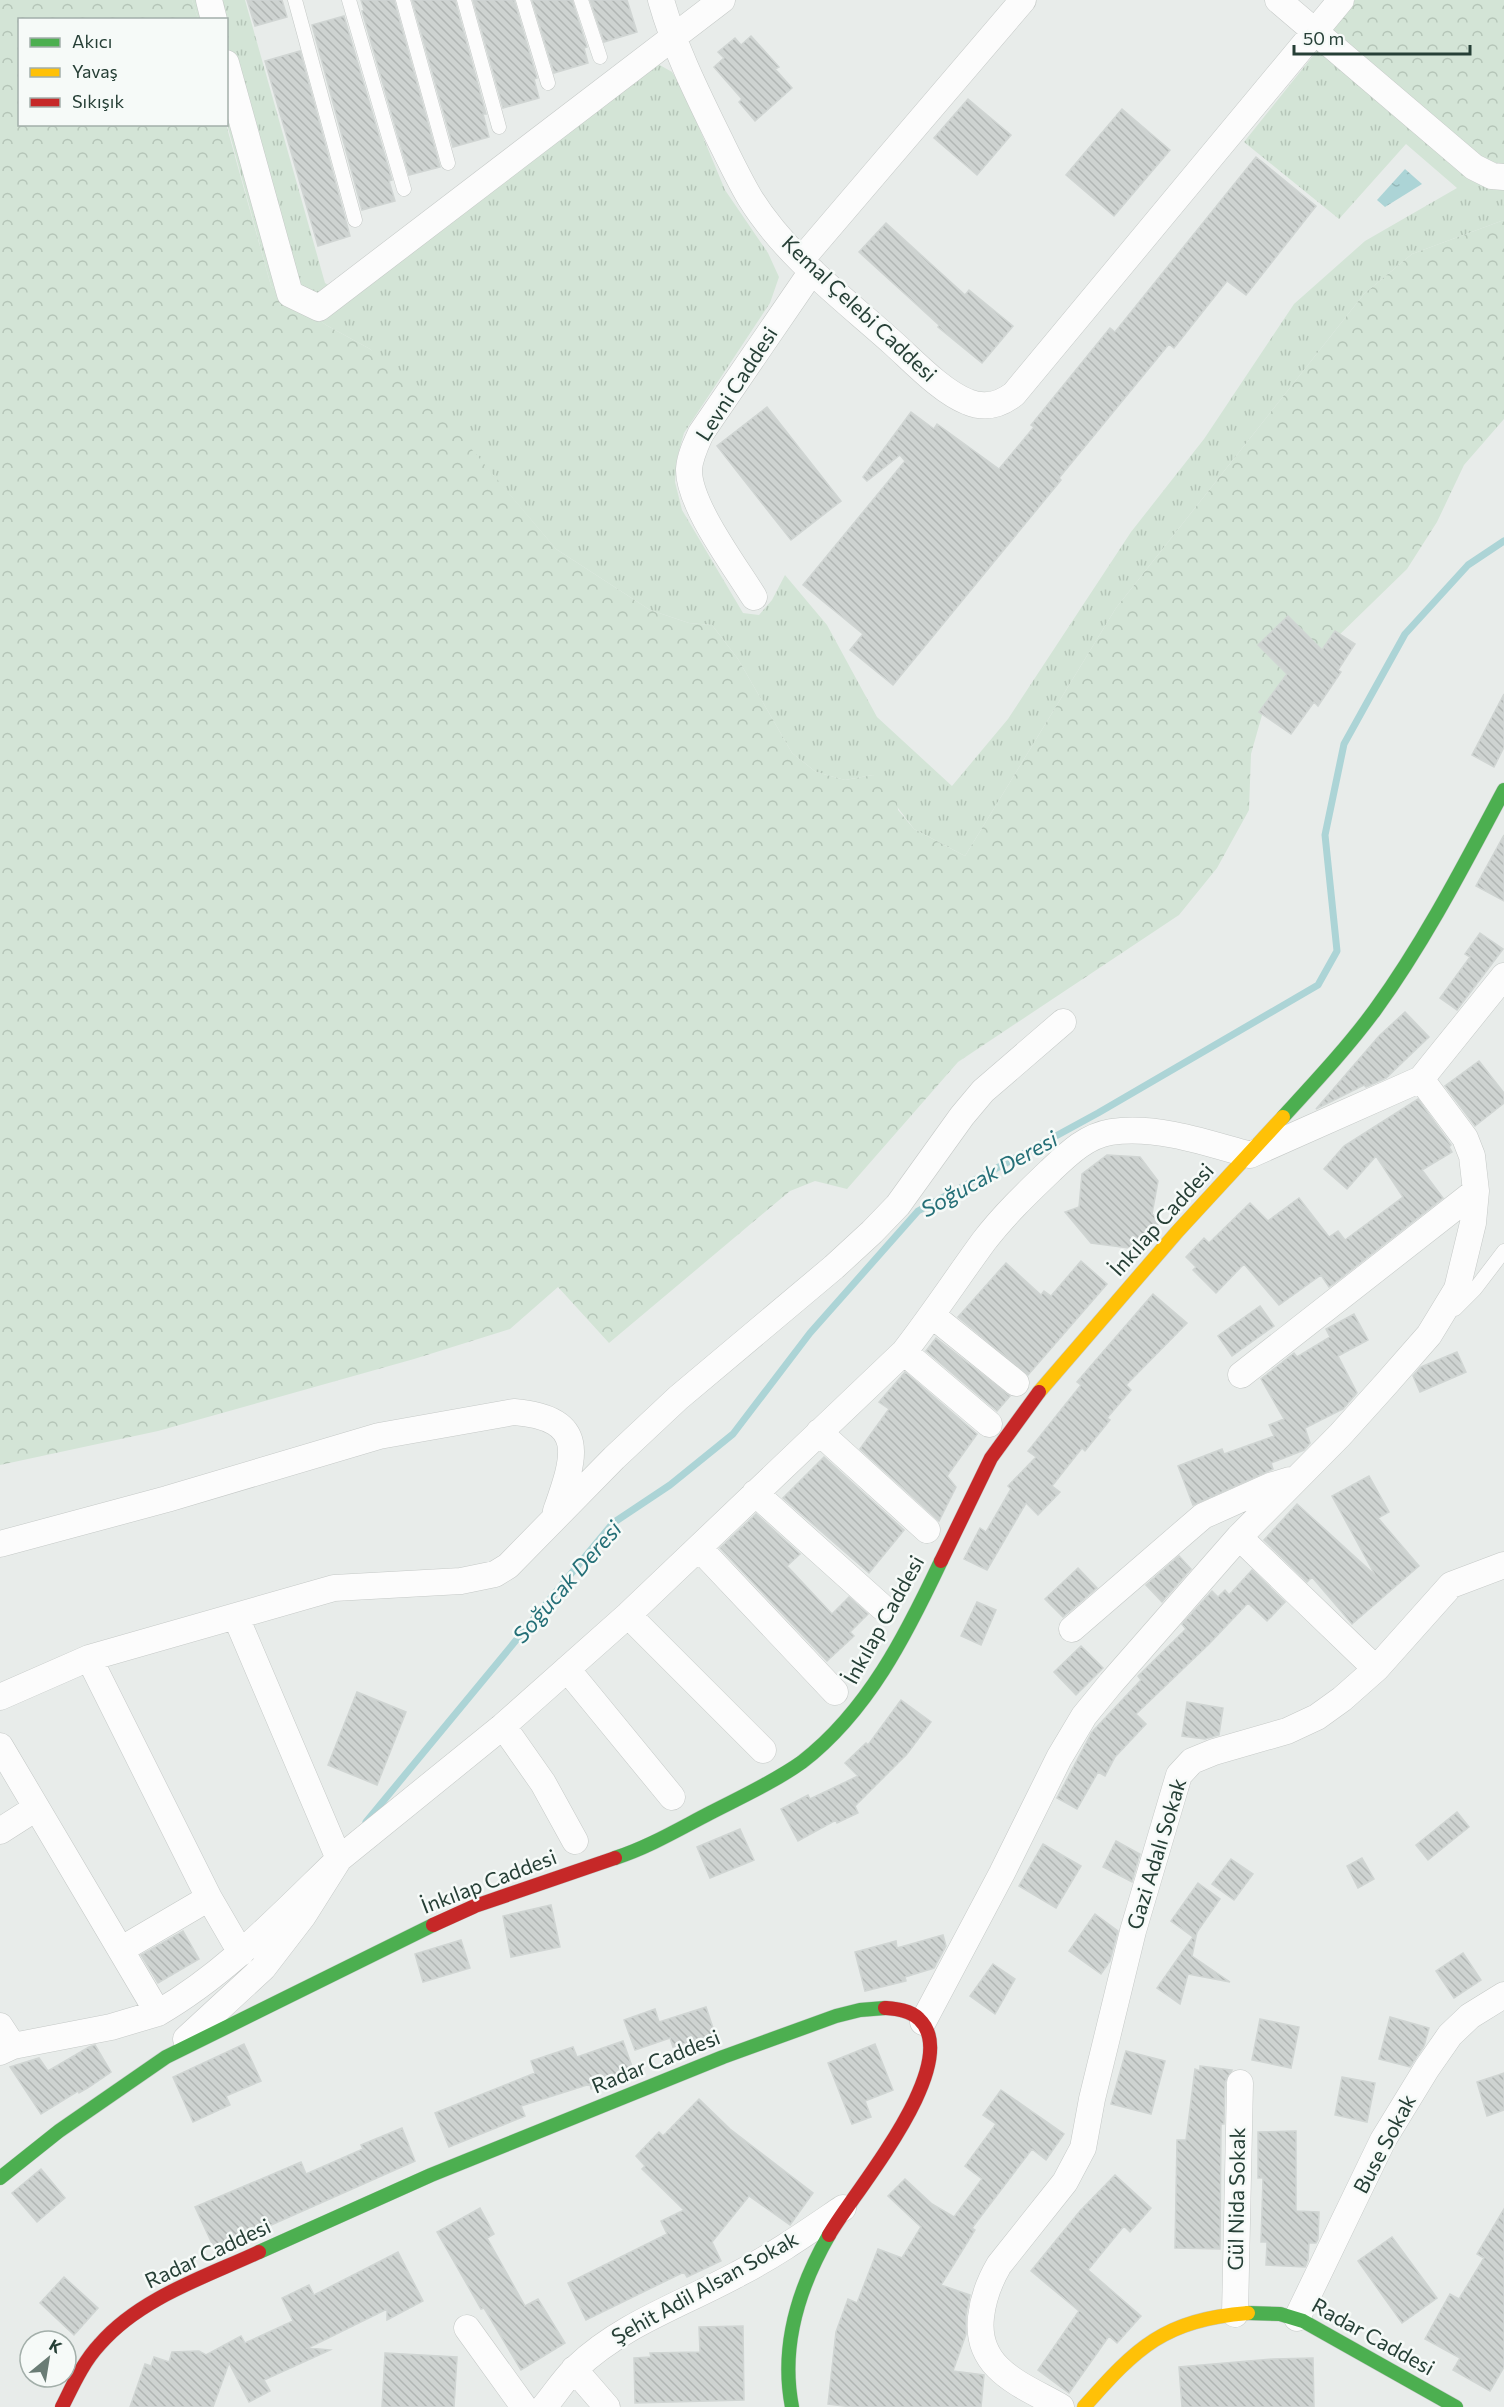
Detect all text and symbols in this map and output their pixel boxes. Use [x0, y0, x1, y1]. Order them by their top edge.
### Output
legend [18, 18, 228, 126]
scale bar [1294, 18, 1470, 56]
text: 50 m [1303, 27, 1344, 49]
text: Akıcı [72, 30, 112, 52]
text: Yavaş [72, 60, 118, 82]
text: Sıkışık [72, 90, 124, 112]
street label: Kemal Çelebi Caddesi [777, 230, 943, 386]
street label: Levni Caddesi [690, 322, 782, 445]
water label: Soğucak Deresi [916, 1124, 1063, 1222]
street label: İnkılap Caddesi [1104, 1157, 1218, 1281]
water label: Soğucak Deresi [506, 1514, 628, 1648]
street label: İnkılap Caddesi [837, 1551, 928, 1688]
street label: Gazi Adalı Sokak [1121, 1775, 1190, 1932]
street label: İnkılap Caddesi [417, 1843, 560, 1918]
street label: Radar Caddesi [588, 2024, 723, 2098]
street label: Buse Sokak [1347, 2089, 1420, 2197]
street label: Gül Nida Sokak [1222, 2127, 1249, 2271]
street label: Radar Caddesi [140, 2213, 274, 2293]
street label: Şehit Adil Alsan Sokak [607, 2225, 802, 2348]
street label: Radar Caddesi [1308, 2292, 1439, 2380]
north arrow [18, 2329, 78, 2389]
text: K [46, 2335, 65, 2357]

